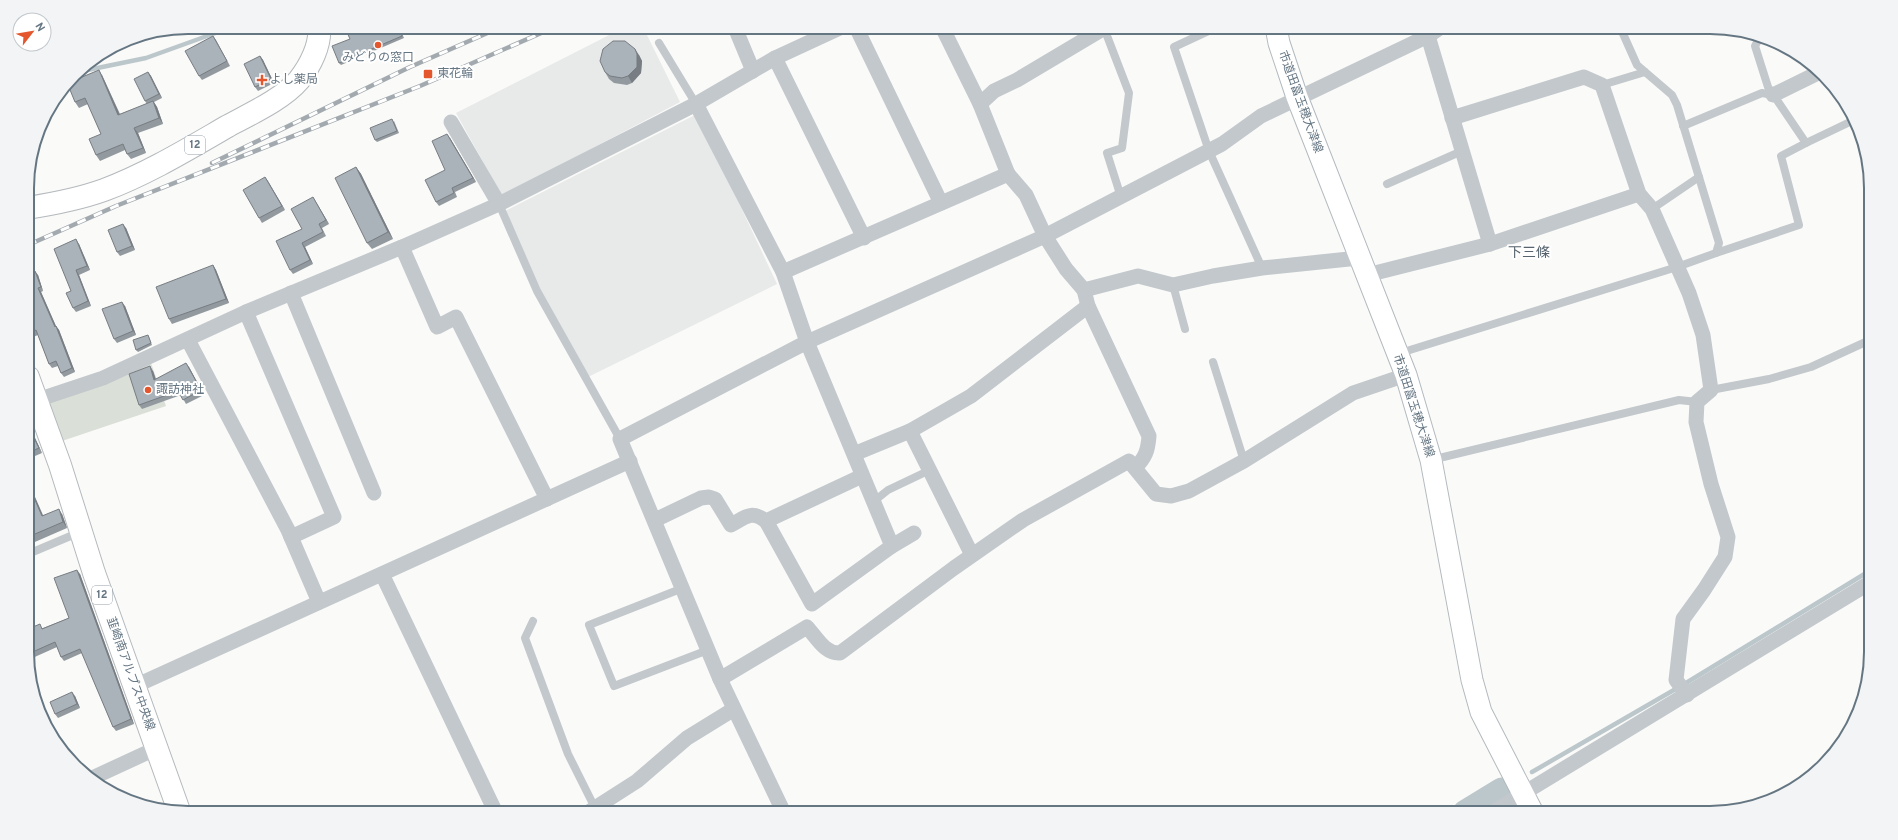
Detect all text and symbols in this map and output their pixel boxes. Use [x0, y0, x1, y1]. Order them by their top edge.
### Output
north arrow [12, 12, 52, 52]
text: N [32, 20, 48, 34]
marker: みどりの窓口 [373, 40, 383, 50]
street label: 市道田富玉穂大津線 [1274, 49, 1326, 155]
place label: みどりの窓口 [342, 50, 414, 66]
place label: 東花輪 [437, 66, 473, 82]
marker: 東花輪 [422, 68, 434, 80]
place label: よし薬局 [270, 72, 318, 88]
marker: よし薬局 [257, 75, 267, 85]
road number: 12 [185, 136, 205, 154]
district label: 下三條 [1508, 245, 1550, 262]
street label: 市道田富玉穂大津線 [1389, 352, 1437, 460]
place label: 諏訪神社 [156, 382, 204, 398]
marker: 諏訪神社 [143, 385, 153, 395]
road number: 12 [92, 586, 112, 604]
street label: 韮崎南アルプス中央線 [102, 615, 158, 733]

